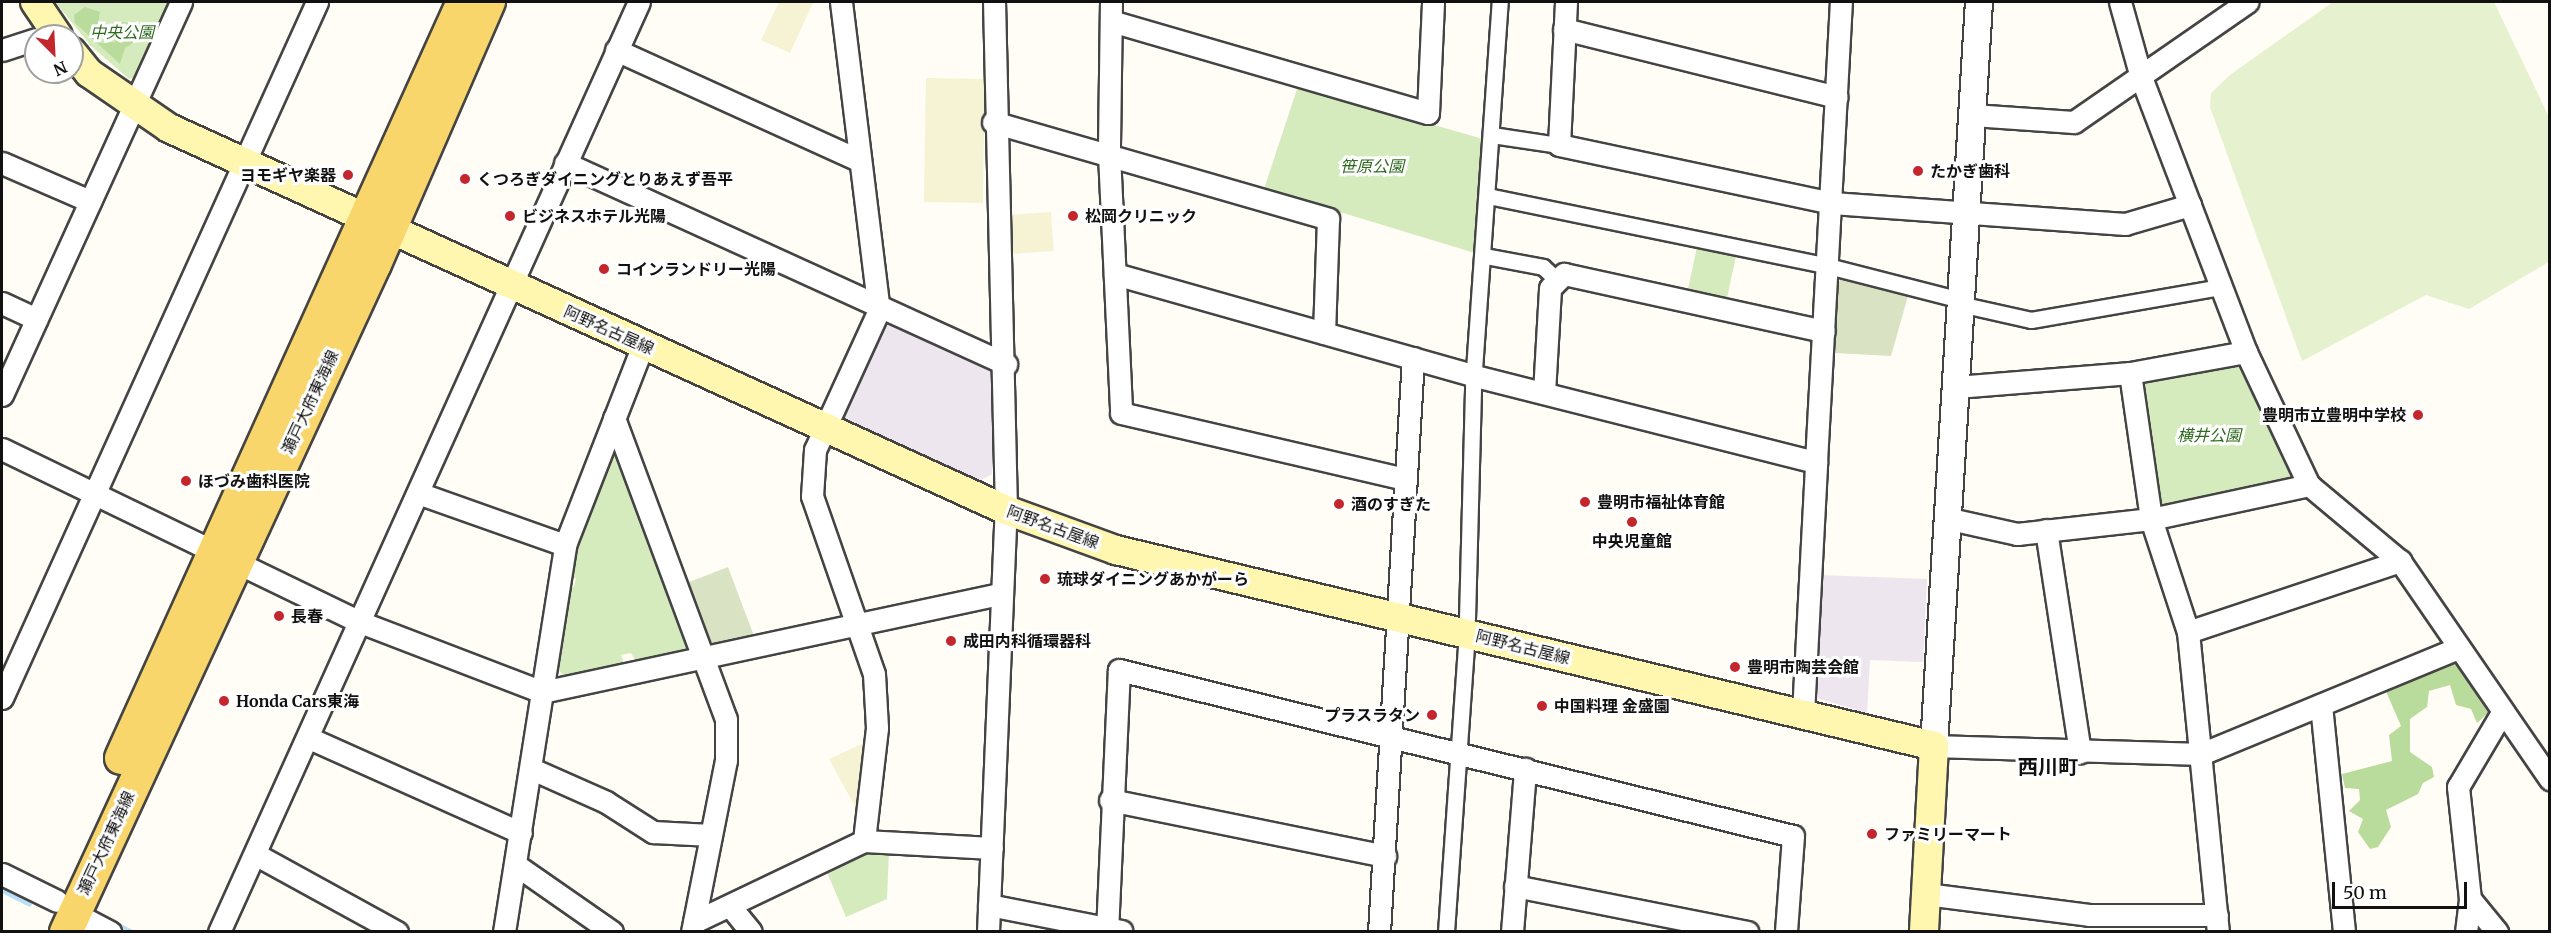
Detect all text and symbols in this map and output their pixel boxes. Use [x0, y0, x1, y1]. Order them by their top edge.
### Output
park label: 中央公園 [90, 22, 154, 42]
north arrow [24, 24, 84, 84]
text: N [51, 57, 70, 80]
park label: 笹原公園 [1340, 156, 1404, 176]
place label: たかぎ歯科 [1930, 161, 2010, 181]
marker: たかぎ歯科 [1911, 164, 1925, 178]
place label: ヨモギヤ楽器 [240, 165, 336, 185]
marker: ヨモギヤ楽器 [341, 168, 355, 182]
place label: くつろぎダイニングとりあえず吾平 [477, 169, 733, 189]
marker: くつろぎダイニングとりあえず吾平 [458, 172, 472, 186]
place label: ビジネスホテル光陽 [522, 206, 666, 226]
place label: 松岡クリニック [1085, 206, 1197, 226]
marker: ビジネスホテル光陽 [503, 209, 517, 223]
marker: 松岡クリニック [1066, 209, 1080, 223]
place label: コインランドリー光陽 [616, 259, 776, 279]
marker: コインランドリー光陽 [597, 262, 611, 276]
street label: 阿野名古屋線 [561, 302, 657, 358]
street label: 瀬戸大府東海線 [278, 347, 342, 457]
place label: 豊明市立豊明中学校 [2262, 405, 2406, 425]
marker: 豊明市立豊明中学校 [2411, 408, 2425, 422]
park label: 横井公園 [2177, 425, 2241, 445]
place label: ほづみ歯科医院 [198, 471, 310, 491]
marker: ほづみ歯科医院 [179, 474, 193, 488]
place label: 豊明市福祉体育館 [1597, 492, 1725, 512]
place label: 酒のすぎた [1351, 494, 1431, 514]
marker: 豊明市福祉体育館 [1578, 495, 1592, 509]
marker: 酒のすぎた [1332, 497, 1346, 511]
street label: 阿野名古屋線 [1005, 502, 1101, 552]
marker: 中央児童館 [1625, 515, 1639, 529]
place label: 中央児童館 [1592, 531, 1672, 551]
place label: 琉球ダイニングあかがーら [1057, 569, 1249, 589]
marker: 琉球ダイニングあかがーら [1038, 572, 1052, 586]
place label: 長春 [291, 606, 323, 626]
marker: 長春 [272, 609, 286, 623]
street label: 阿野名古屋線 [1474, 626, 1572, 668]
place label: 成田内科循環器科 [963, 631, 1091, 651]
marker: 成田内科循環器科 [944, 634, 958, 648]
place label: 豊明市陶芸会館 [1747, 657, 1859, 677]
marker: 豊明市陶芸会館 [1728, 660, 1742, 674]
place label: Honda Cars東海 [236, 691, 359, 711]
marker: Honda Cars東海 [217, 694, 231, 708]
place label: 中国料理 金盛園 [1554, 696, 1670, 716]
marker: 中国料理 金盛園 [1535, 699, 1549, 713]
place label: プラスラタン [1324, 705, 1420, 725]
marker: プラスラタン [1425, 708, 1439, 722]
district label: 西川町 [2018, 754, 2078, 778]
street label: 瀬戸大府東海線 [74, 788, 138, 898]
place label: ファミリーマート [1884, 824, 2012, 844]
marker: ファミリーマート [1865, 827, 1879, 841]
scale bar [2335, 870, 2470, 908]
text: 50 m [2343, 881, 2387, 904]

